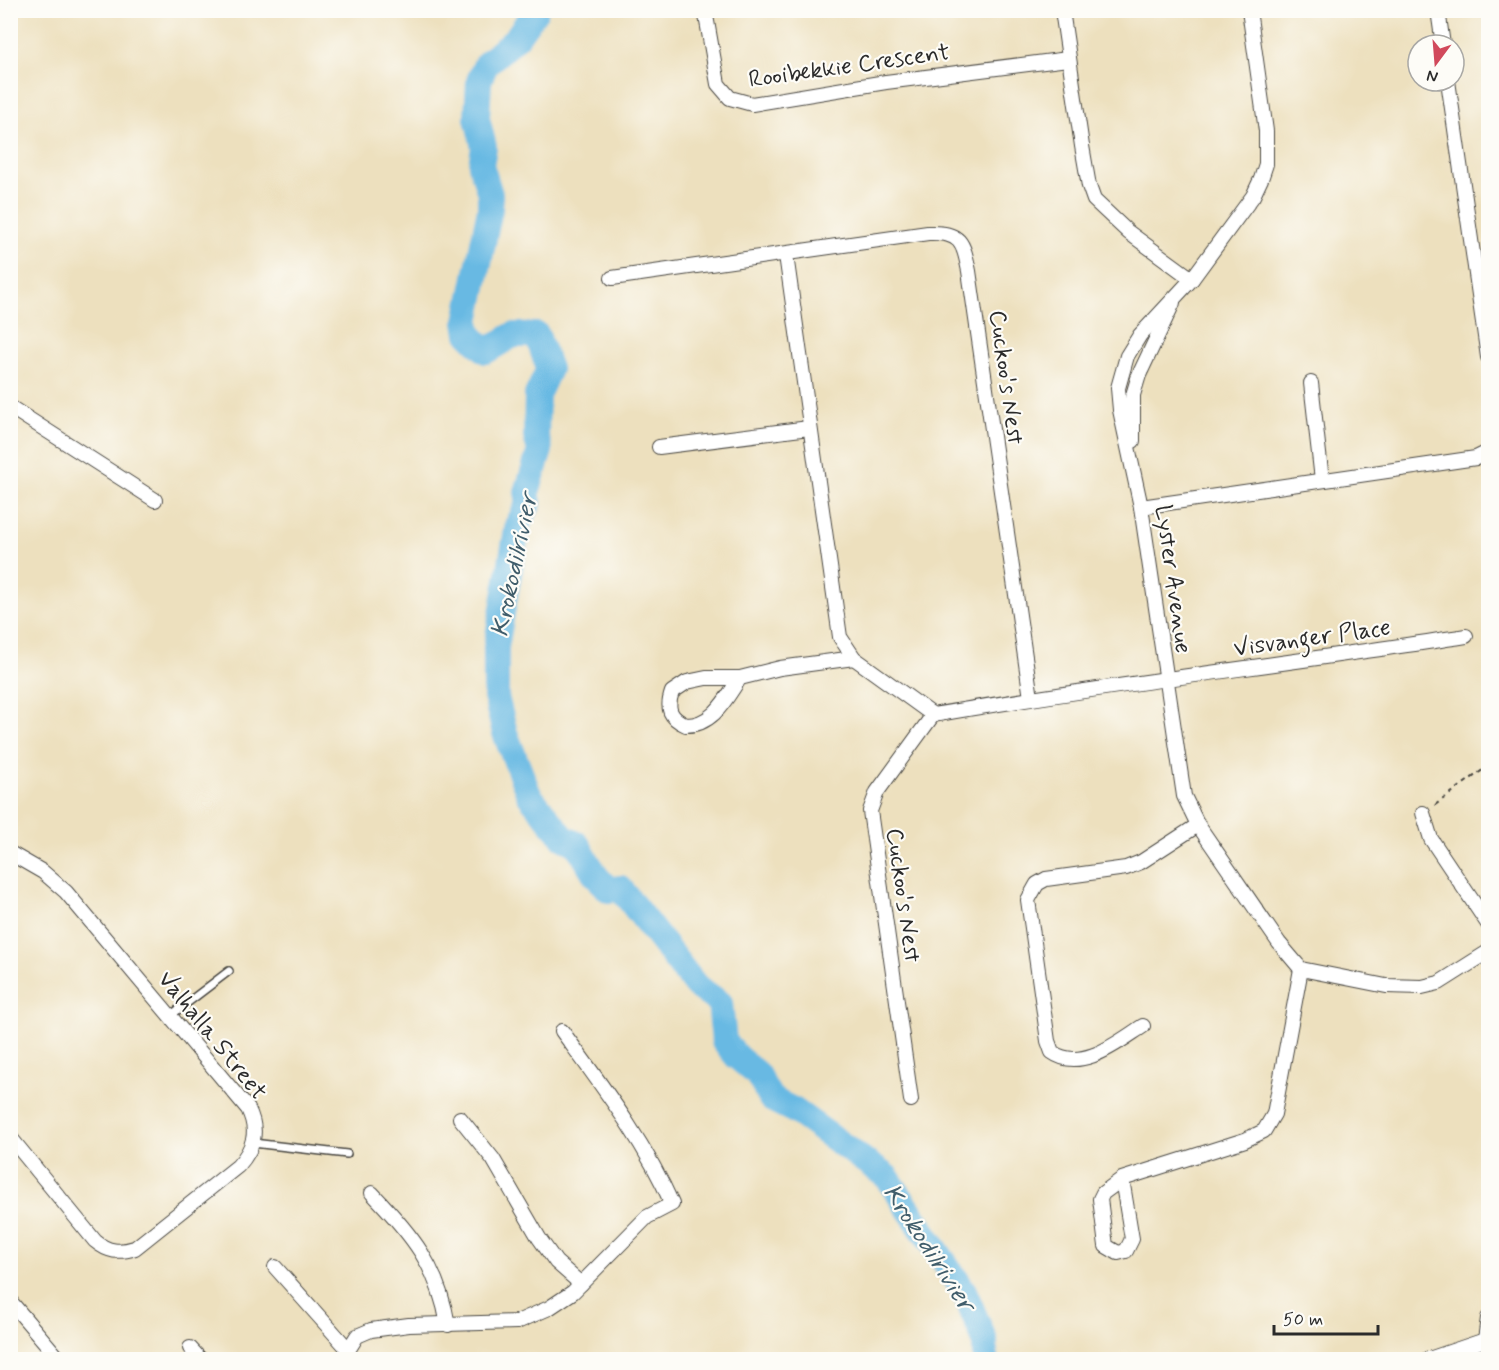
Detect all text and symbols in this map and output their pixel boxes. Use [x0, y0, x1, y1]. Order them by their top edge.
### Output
north arrow [1406, 33, 1466, 93]
street label: Rooibekkie Crescent [747, 37, 952, 96]
text: N [1424, 64, 1440, 88]
street label: Cuckoo's Nest [981, 308, 1030, 447]
water label: Krokodilrivier [483, 487, 548, 640]
street label: Lyster Avenue [1147, 503, 1198, 655]
street label: Visvanger Place [1232, 612, 1393, 668]
street label: Cuckoo's Nest [878, 826, 927, 965]
street label: Valhalla Street [150, 965, 274, 1107]
water label: Krokodilrivier [874, 1178, 984, 1322]
scale bar [1274, 1298, 1378, 1336]
text: 50 m [1283, 1308, 1323, 1332]

